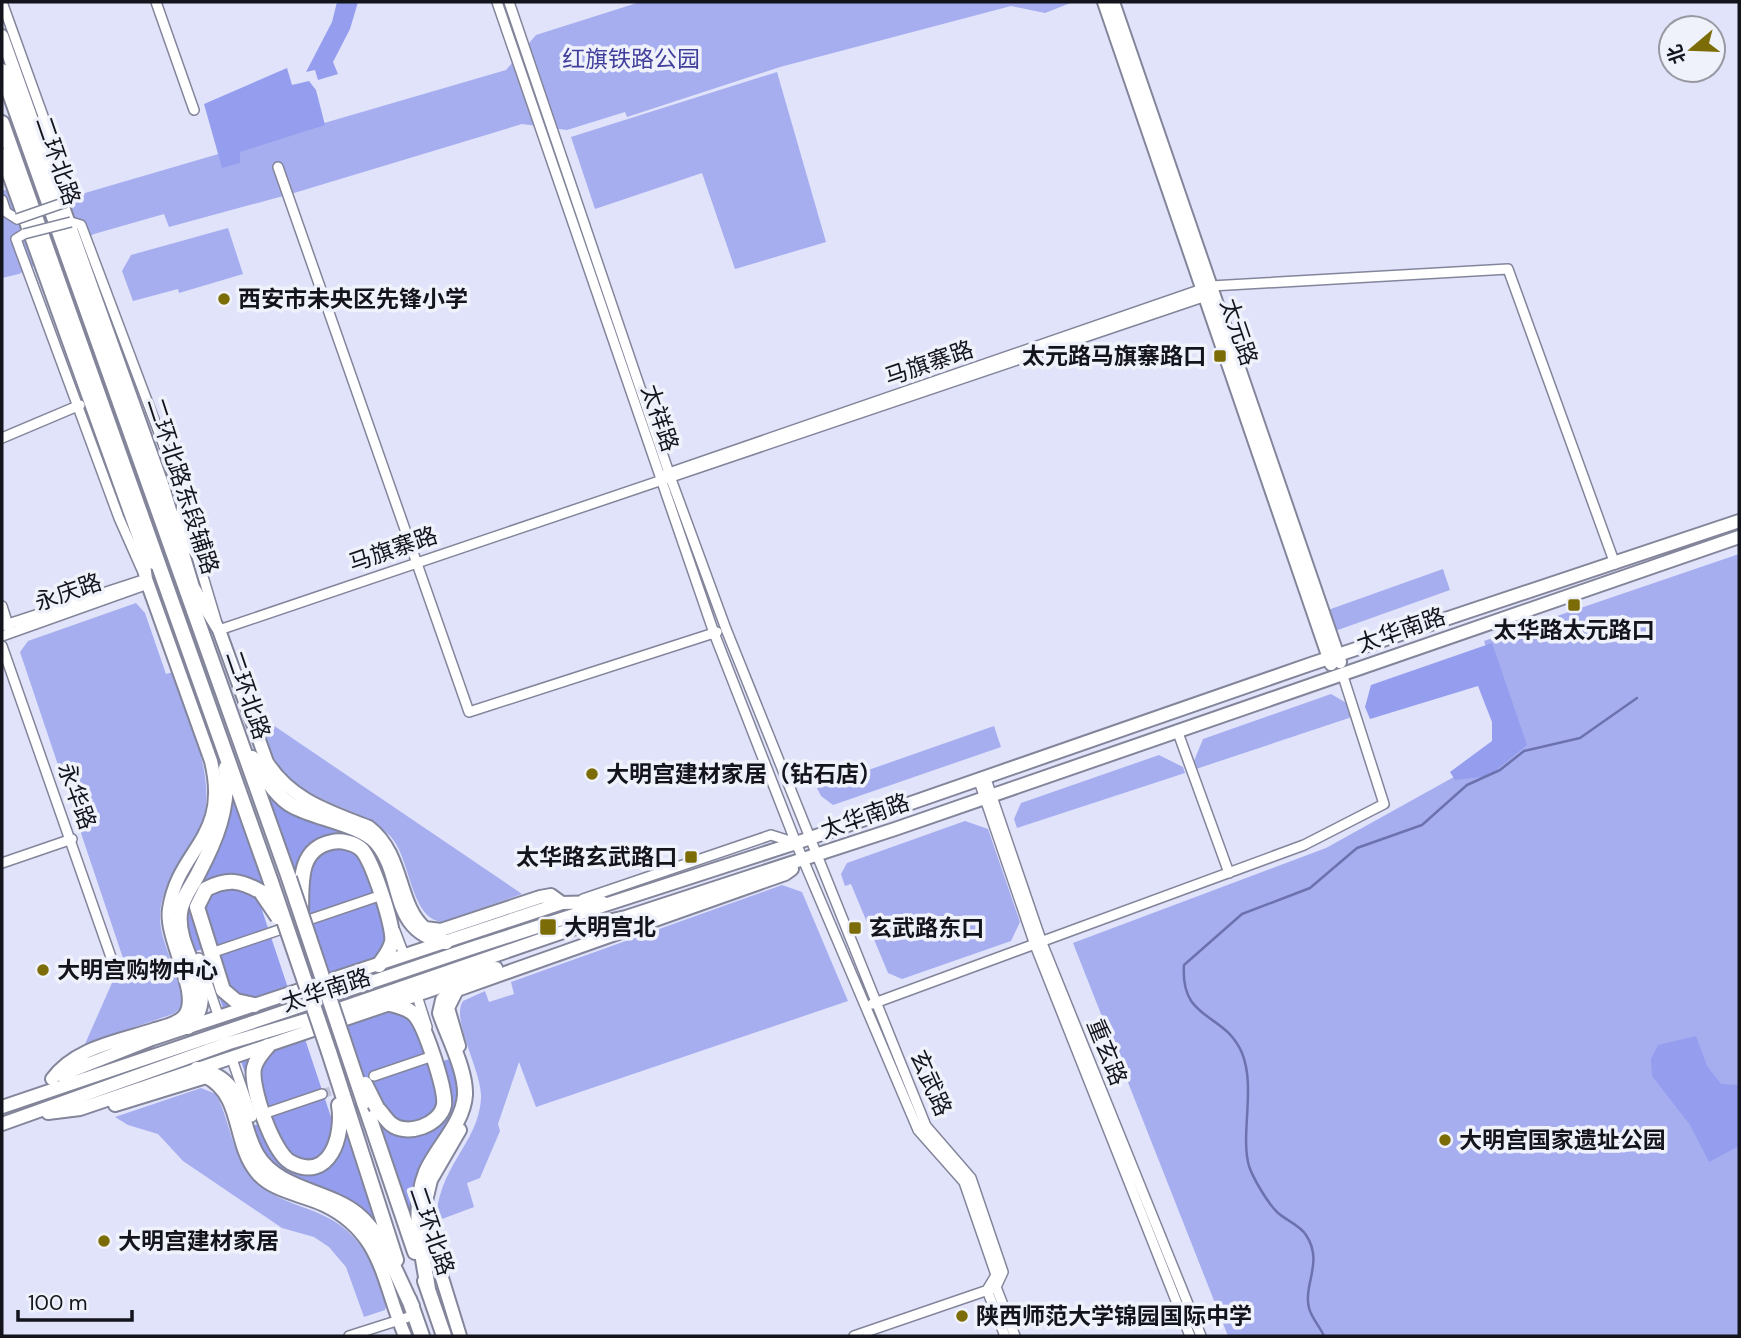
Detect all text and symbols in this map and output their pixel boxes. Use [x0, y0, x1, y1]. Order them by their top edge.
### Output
north arrow [1657, 14, 1727, 84]
text: 北 [1661, 41, 1691, 67]
park label: 红旗铁路公园 [562, 44, 700, 74]
street label: 二环北路 [29, 113, 87, 209]
place label: 西安市未央区先锋小学 [238, 284, 468, 314]
marker: 西安市未央区先锋小学 [216, 291, 232, 307]
street label: 太元路 [1214, 294, 1264, 370]
street label: 马旗寨路 [881, 334, 977, 392]
place label: 太元路马旗寨路口 [1022, 341, 1206, 371]
marker: 太元路马旗寨路口 [1212, 348, 1228, 364]
street label: 太祥路 [635, 380, 685, 456]
street label: 二环北路东段辅路 [140, 394, 226, 578]
street label: 马旗寨路 [345, 520, 441, 578]
street label: 永庆路 [30, 567, 106, 617]
marker: 太华路太元路口 [1566, 597, 1582, 613]
street label: 太华南路 [1353, 601, 1449, 659]
place label: 太华路太元路口 [1494, 615, 1655, 645]
street label: 二环北路 [219, 647, 277, 743]
street label: 永华路 [51, 758, 103, 834]
place label: 大明宫建材家居（钻石店） [606, 759, 882, 789]
marker: 大明宫建材家居（钻石店） [584, 766, 600, 782]
street label: 太华南路 [817, 787, 913, 845]
place label: 太华路玄武路口 [516, 842, 677, 872]
marker: 太华路玄武路口 [683, 849, 699, 865]
place label: 大明宫北 [564, 912, 656, 942]
place label: 玄武路东口 [869, 913, 984, 943]
marker: 大明宫北 [538, 917, 558, 937]
marker: 玄武路东口 [847, 920, 863, 936]
place label: 大明宫购物中心 [57, 955, 218, 985]
marker: 大明宫购物中心 [35, 962, 51, 978]
street label: 太华南路 [278, 962, 374, 1018]
street label: 重玄路 [1080, 1014, 1134, 1090]
street label: 玄武路 [903, 1045, 959, 1121]
place label: 大明宫国家遗址公园 [1459, 1125, 1666, 1155]
marker: 大明宫国家遗址公园 [1437, 1132, 1453, 1148]
street label: 二环北路 [403, 1183, 461, 1279]
place label: 大明宫建材家居 [118, 1226, 279, 1256]
marker: 大明宫建材家居 [96, 1233, 112, 1249]
scale bar [18, 1278, 131, 1322]
text: 100 m [28, 1289, 88, 1317]
place label: 陕西师范大学锦园国际中学 [976, 1301, 1252, 1331]
marker: 陕西师范大学锦园国际中学 [954, 1308, 970, 1324]

